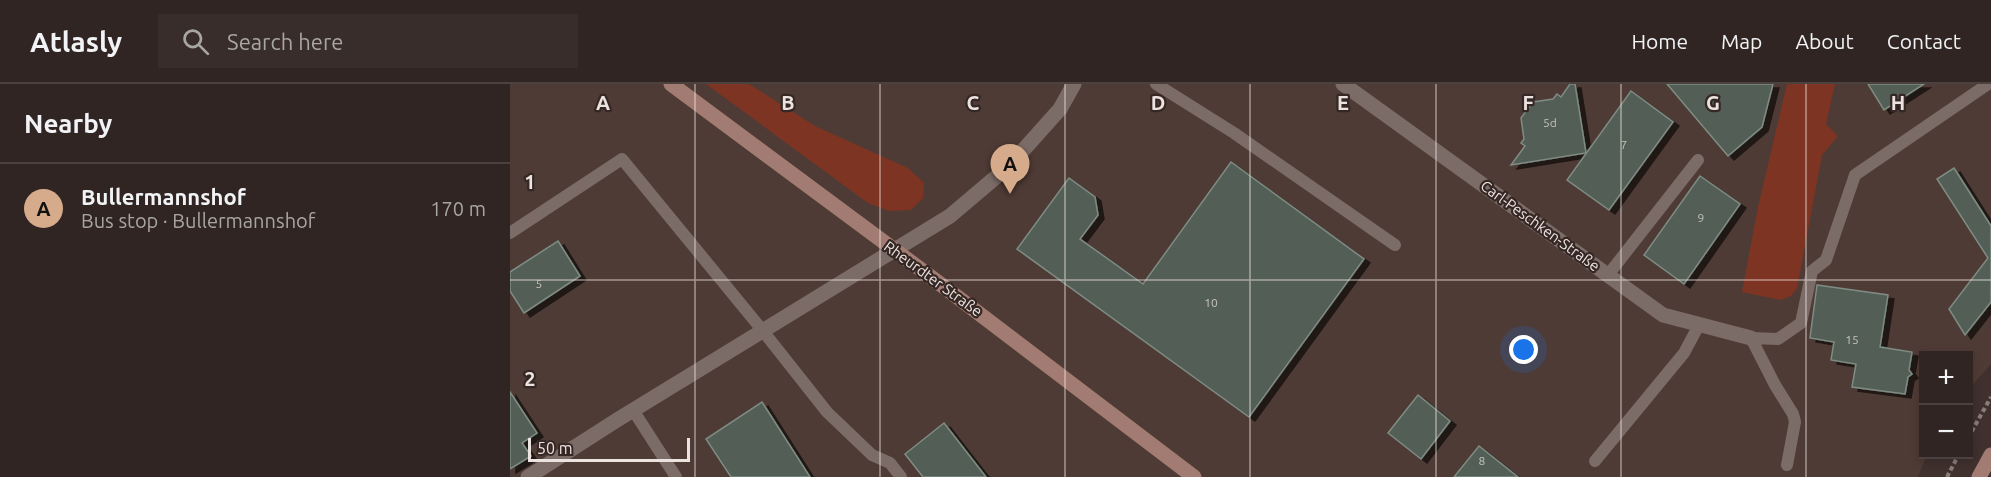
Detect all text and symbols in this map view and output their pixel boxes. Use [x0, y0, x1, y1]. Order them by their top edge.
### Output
search box [158, 14, 578, 68]
icon: search [179, 25, 212, 58]
text: Atlasly [30, 26, 122, 57]
text: Search here [227, 29, 343, 54]
text: Home [1631, 29, 1688, 53]
text: Map [1721, 29, 1762, 53]
text: About [1795, 29, 1854, 53]
text: Contact [1887, 29, 1961, 53]
text: A [596, 91, 610, 114]
text: B [781, 91, 795, 114]
text: C [967, 91, 980, 114]
text: D [1151, 91, 1165, 114]
text: E [1337, 91, 1349, 114]
text: F [1522, 91, 1534, 114]
text: G [1706, 91, 1720, 114]
text: H [1891, 91, 1905, 114]
text: Nearby [24, 109, 112, 138]
house number: 5d [1543, 116, 1557, 129]
house number: 7 [1621, 138, 1627, 151]
pin: A [990, 144, 1030, 194]
text: 1 [524, 170, 536, 193]
street label: Carl-Peschken-Straße [1478, 177, 1603, 274]
text: Bullermannshof [81, 184, 246, 209]
text: A [36, 197, 51, 220]
text: 170 m [430, 197, 486, 220]
text: Bus stop · Bullermannshof [81, 209, 315, 232]
house number: 9 [1698, 211, 1704, 224]
street label: Rheurdter Straße [881, 237, 986, 320]
house number: 5 [536, 277, 542, 290]
house number: 10 [1204, 296, 1218, 309]
house number: 15 [1845, 333, 1859, 346]
your location [1509, 335, 1538, 364]
map controls [1919, 351, 1973, 459]
button: + [1919, 351, 1973, 405]
text: 2 [524, 367, 536, 390]
button: − [1919, 405, 1973, 459]
scale bar [528, 435, 690, 462]
text: 50 m [537, 439, 573, 457]
house number: 8 [1479, 454, 1486, 467]

